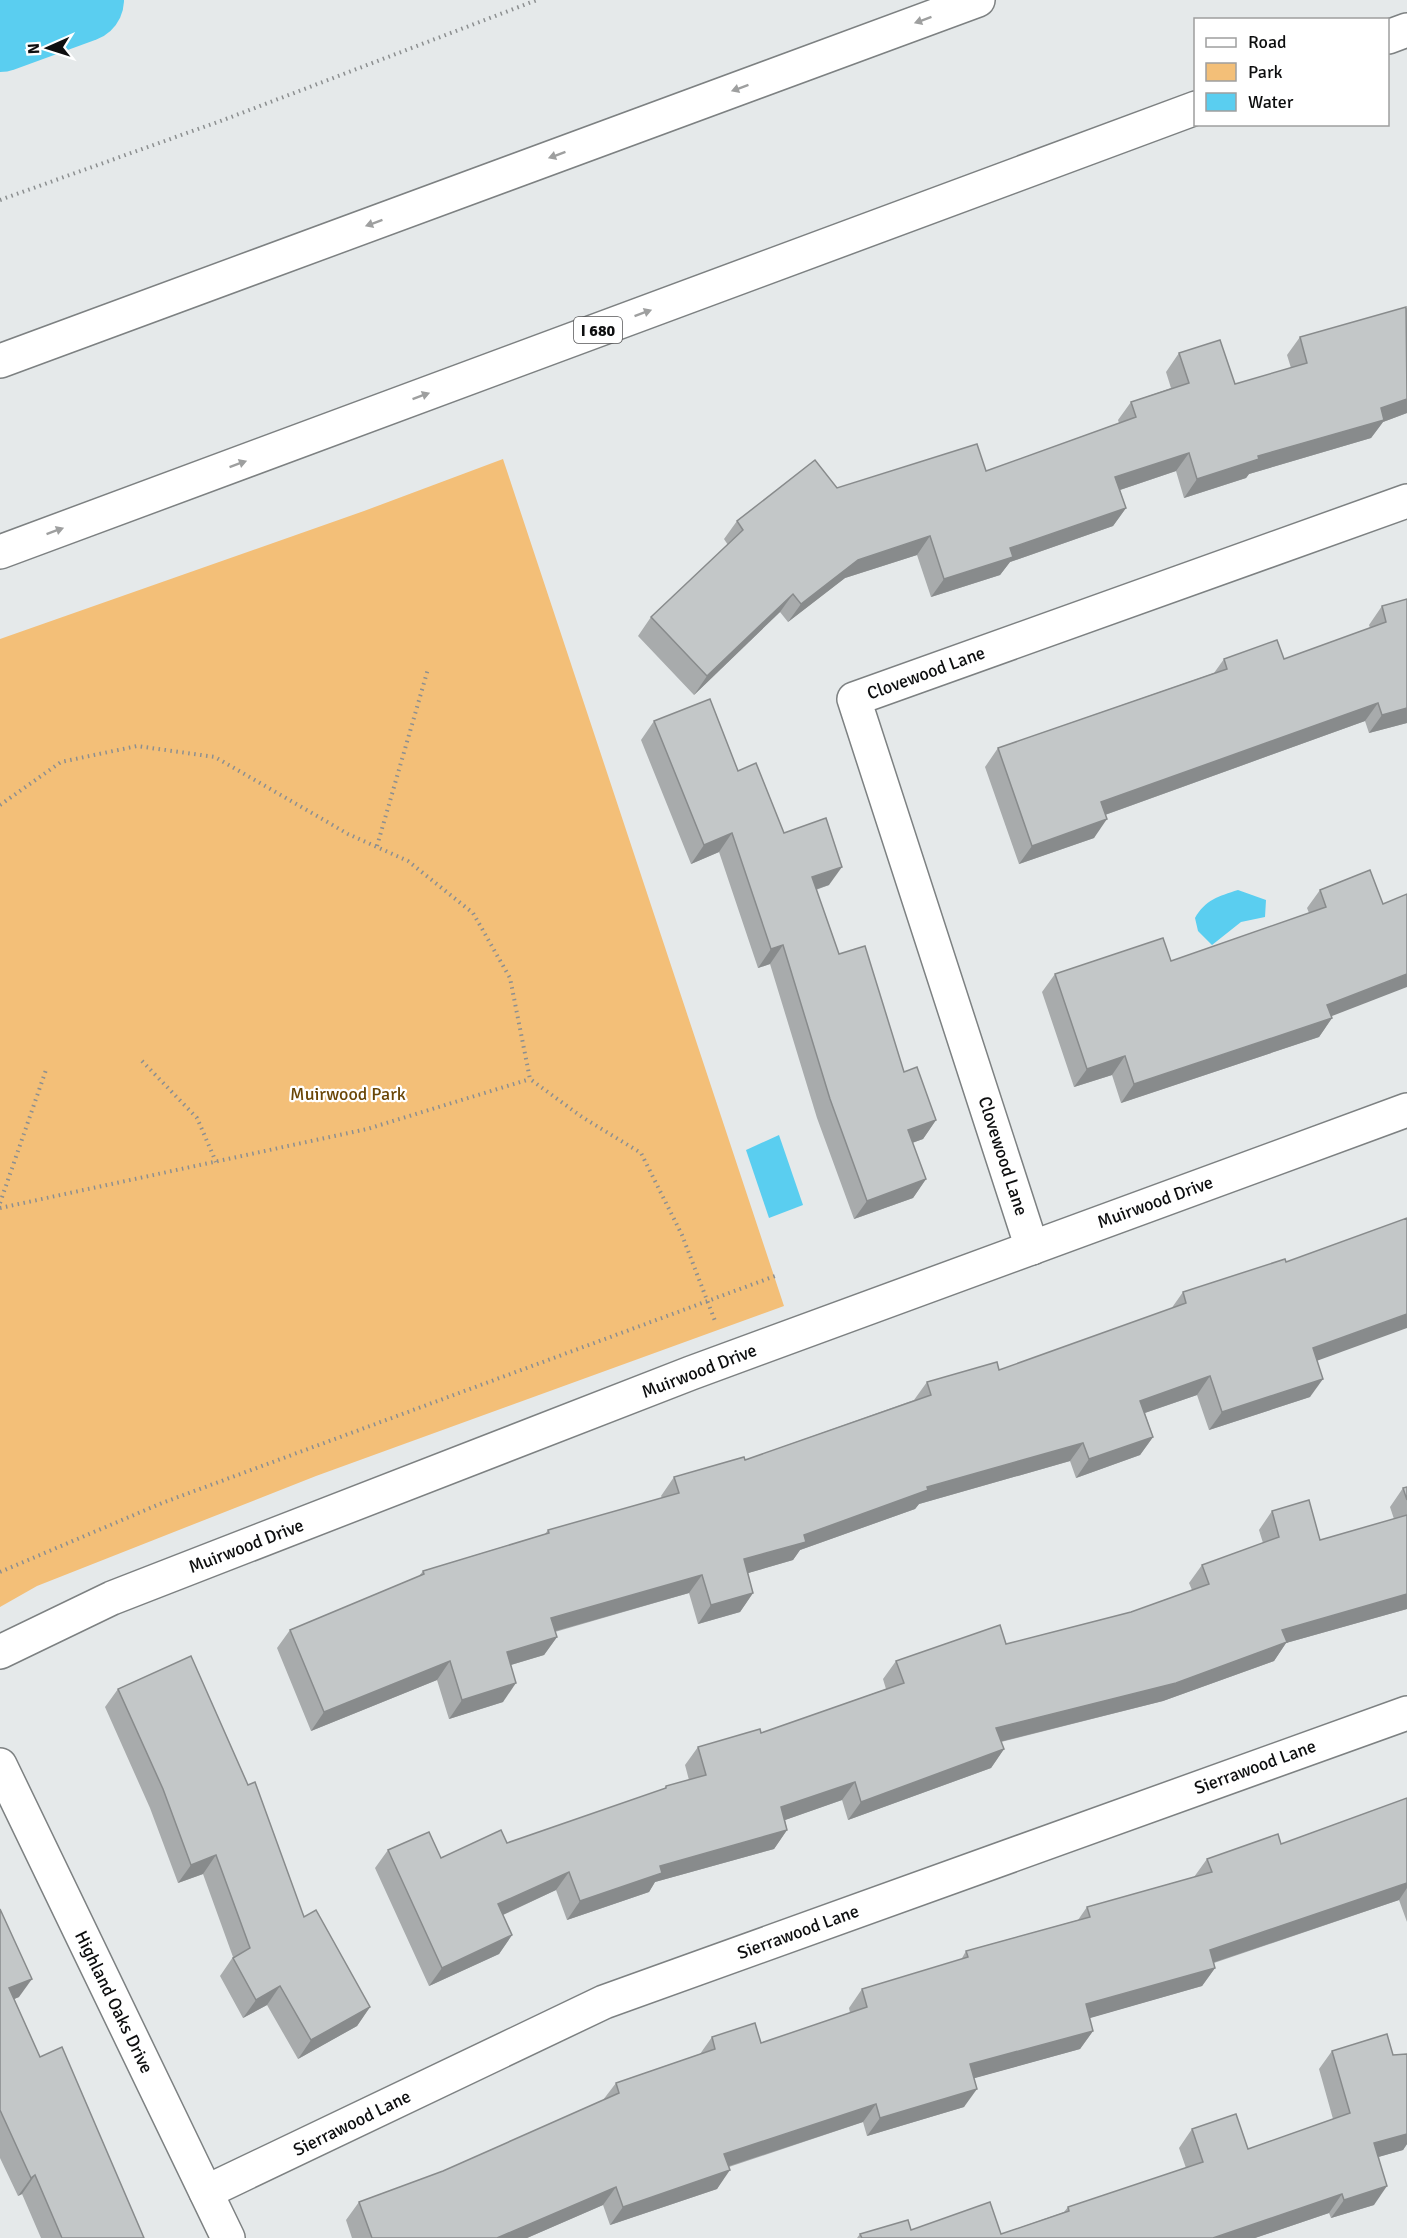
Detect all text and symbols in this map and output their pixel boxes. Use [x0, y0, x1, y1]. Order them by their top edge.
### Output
one-way arrow [914, 16, 932, 26]
north arrow [18, 18, 78, 78]
legend [1194, 18, 1389, 126]
text: Road [1248, 31, 1287, 53]
text: N [24, 43, 44, 55]
text: Park [1248, 61, 1283, 83]
one-way arrow [731, 83, 749, 93]
text: Water [1248, 91, 1294, 113]
one-way arrow [548, 151, 566, 161]
one-way arrow [365, 218, 383, 228]
one-way arrow [634, 308, 652, 318]
road number: I 680 [574, 317, 622, 343]
one-way arrow [412, 391, 430, 401]
one-way arrow [229, 458, 247, 468]
one-way arrow [46, 526, 64, 536]
street label: Clovewood Lane [864, 641, 988, 705]
park label: Muirwood Park [290, 1083, 406, 1105]
street label: Clovewood Lane [973, 1094, 1033, 1218]
street label: Muirwood Drive [1094, 1171, 1216, 1233]
street label: Muirwood Drive [638, 1339, 760, 1403]
street label: Muirwood Drive [185, 1514, 307, 1578]
street label: Sierrawood Lane [1191, 1735, 1319, 1799]
street label: Sierrawood Lane [734, 1900, 862, 1964]
street label: Highland Oaks Drive [70, 1927, 158, 2077]
street label: Sierrawood Lane [290, 2085, 414, 2161]

